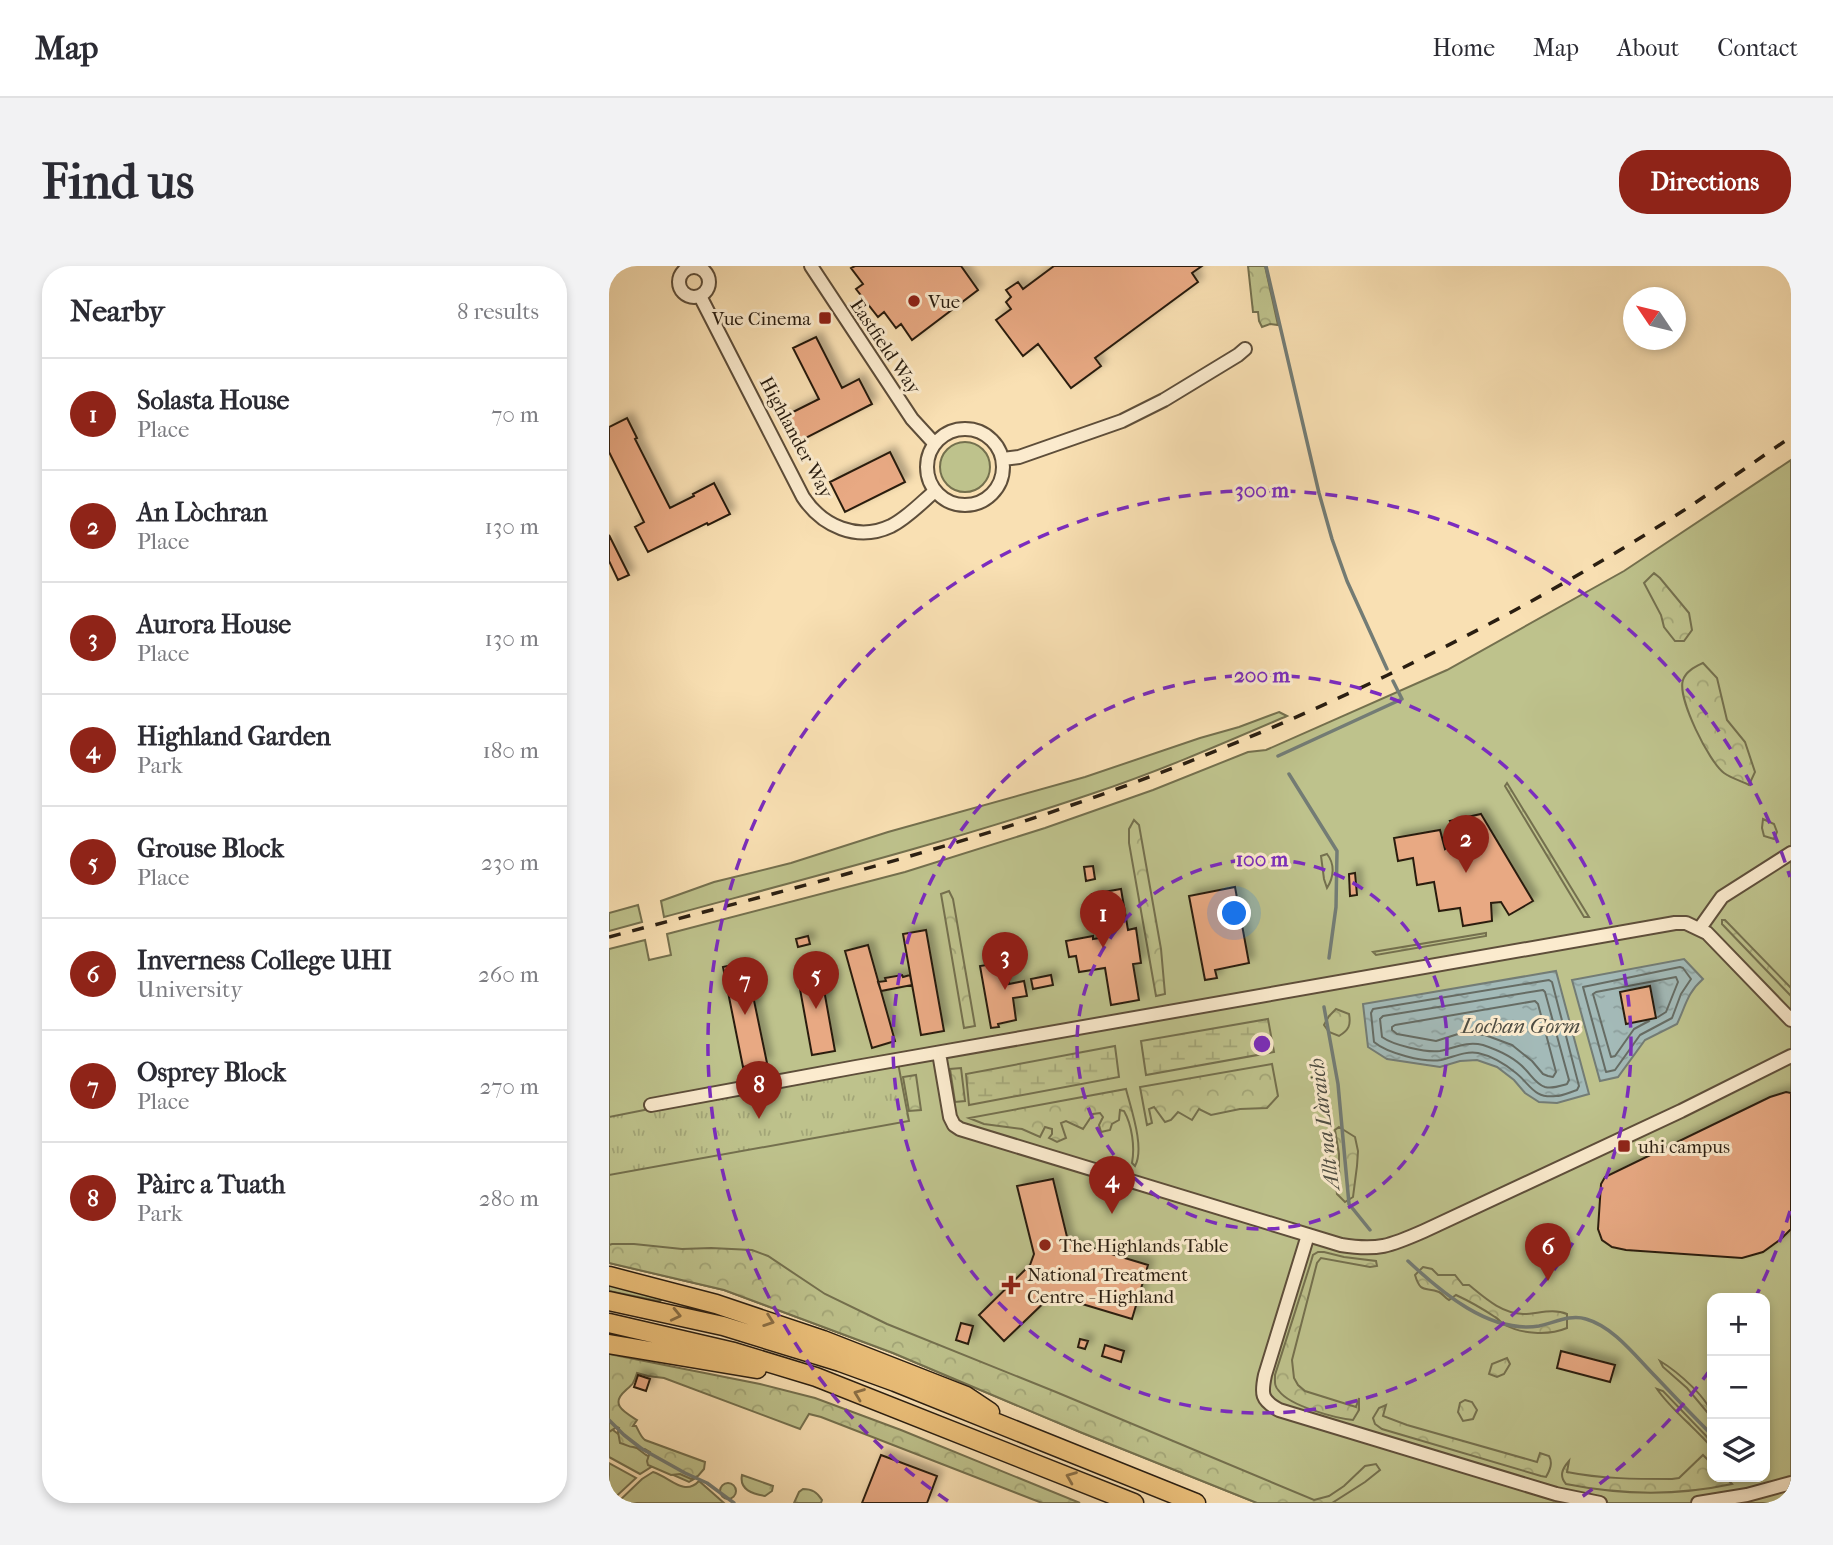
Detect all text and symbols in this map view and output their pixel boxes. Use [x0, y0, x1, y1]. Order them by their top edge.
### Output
text: Map [35, 29, 98, 68]
text: Home [1433, 34, 1495, 62]
text: Map [1533, 34, 1579, 62]
text: About [1617, 34, 1679, 62]
text: Contact [1717, 34, 1798, 62]
button: Directions [1619, 150, 1791, 214]
text: Find us [42, 153, 194, 211]
north arrow [1623, 287, 1686, 350]
place label: Vue [927, 291, 960, 313]
marker: Vue [906, 293, 922, 309]
text: Nearby [70, 294, 165, 329]
street label: Eastfield Way [845, 295, 925, 399]
text: 8 results [457, 298, 539, 325]
place label: Vue Cinema [711, 308, 811, 330]
marker: Vue Cinema [817, 310, 833, 326]
street label: Highlander Way [755, 373, 838, 503]
text: Solasta House [137, 385, 289, 416]
text: 1 [89, 401, 97, 428]
text: 70 m [491, 401, 539, 428]
text: Place [137, 416, 189, 443]
text: 300 m [1235, 478, 1289, 502]
text: An Lòchran [137, 497, 268, 528]
text: 2 [87, 513, 99, 540]
text: 130 m [485, 513, 539, 540]
text: Place [137, 528, 189, 555]
text: Aurora House [137, 609, 291, 640]
text: 3 [88, 625, 98, 652]
text: 130 m [485, 625, 539, 652]
text: Place [137, 640, 189, 667]
text: 200 m [1234, 663, 1291, 687]
text: Highland Garden [137, 721, 331, 752]
text: 4 [86, 737, 100, 764]
text: 180 m [482, 737, 539, 764]
text: Park [137, 752, 183, 779]
pin: 2 [1443, 815, 1489, 873]
text: Grouse Block [137, 833, 284, 864]
text: 100 m [1236, 847, 1289, 871]
text: 5 [88, 849, 98, 876]
text: 230 m [481, 849, 539, 876]
text: Place [137, 864, 189, 891]
pin: 1 [1080, 890, 1126, 948]
your location [1217, 896, 1251, 930]
pin: 3 [982, 932, 1028, 990]
text: Inverness College UHI [137, 945, 392, 976]
pin: 5 [793, 951, 839, 1009]
pin: 7 [722, 957, 768, 1015]
text: 6 [87, 961, 99, 988]
text: 260 m [478, 961, 539, 988]
text: University [137, 976, 242, 1003]
water label: Lochan Gorm [1460, 1014, 1581, 1038]
centre of rings [1250, 1032, 1274, 1056]
text: Osprey Block [137, 1057, 286, 1088]
water label: Allt na Làraich [1304, 1057, 1344, 1194]
pin: 8 [736, 1061, 782, 1119]
text: 7 [87, 1073, 99, 1100]
text: 270 m [479, 1073, 539, 1100]
text: Place [137, 1088, 189, 1115]
place label: uhi campus [1637, 1136, 1730, 1158]
marker: uhi campus [1616, 1138, 1632, 1154]
pin: 4 [1089, 1156, 1135, 1214]
text: Pàirc a Tuath [137, 1169, 285, 1200]
text: 8 [87, 1185, 99, 1212]
text: 280 m [479, 1185, 539, 1212]
text: Park [137, 1200, 183, 1227]
pin: 6 [1525, 1223, 1571, 1281]
place label: The Highlands Table [1059, 1235, 1228, 1257]
marker: The Highlands Table [1037, 1237, 1053, 1253]
place label: National Treatment Centre - Highland [1027, 1264, 1188, 1308]
marker: National Treatment Centre - Highland [1001, 1275, 1021, 1295]
map controls [1707, 1293, 1770, 1482]
button: + [1707, 1293, 1770, 1356]
one-way arrow [670, 1307, 682, 1321]
one-way arrow [762, 1313, 775, 1327]
button: − [1707, 1356, 1770, 1419]
one-way arrow [854, 1388, 866, 1402]
button: layers [1707, 1419, 1770, 1482]
one-way arrow [1065, 1472, 1077, 1486]

